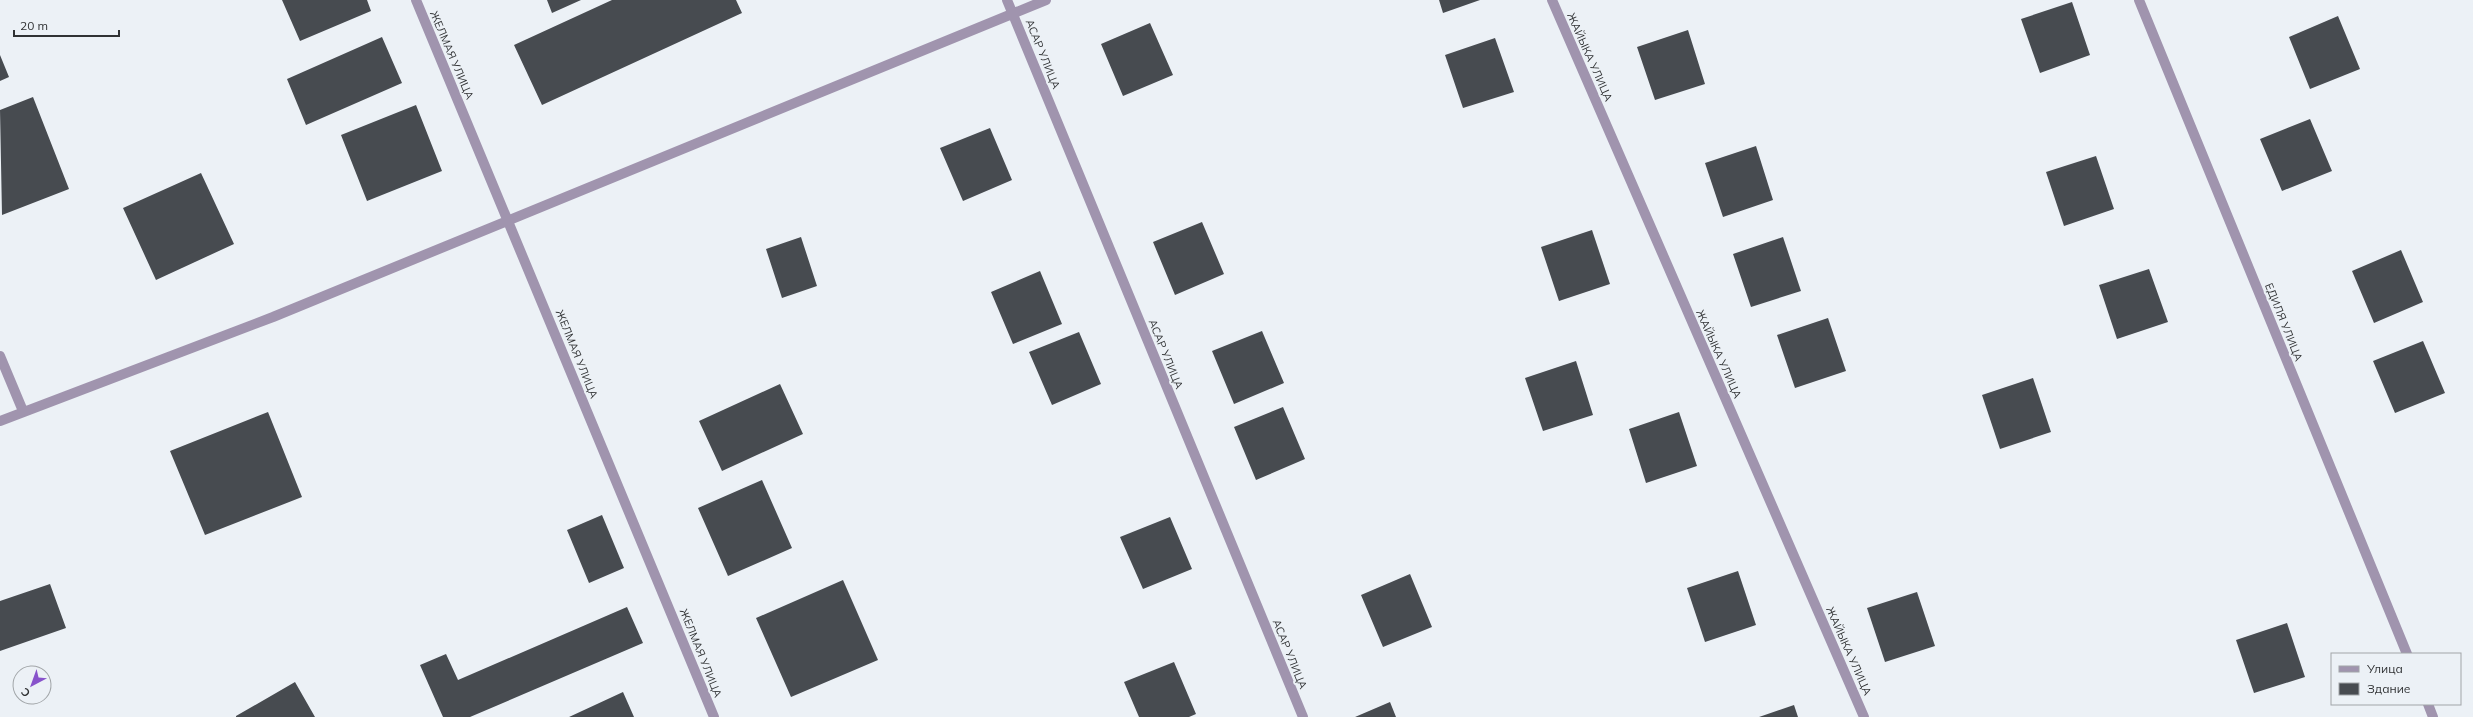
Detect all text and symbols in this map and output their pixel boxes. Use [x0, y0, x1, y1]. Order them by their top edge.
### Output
street label: ЖЕЛМАЯ УЛИЦА [427, 9, 477, 101]
street label: ЖАЙЫКА УЛИЦА [1564, 11, 1616, 103]
scale bar [14, 12, 119, 38]
street label: АСАР УЛИЦА [1023, 17, 1063, 91]
text: 20 m [20, 18, 48, 33]
street label: ЕДИЛЯ УЛИЦА [2262, 281, 2306, 363]
street label: ЖЕЛМАЯ УЛИЦА [553, 308, 601, 400]
street label: ЖАЙЫКА УЛИЦА [1693, 308, 1745, 400]
street label: АСАР УЛИЦА [1146, 317, 1186, 391]
street label: ЖАЙЫКА УЛИЦА [1823, 605, 1875, 697]
street label: ЖЕЛМАЯ УЛИЦА [677, 607, 725, 699]
street label: АСАР УЛИЦА [1270, 617, 1310, 691]
legend [2331, 653, 2461, 705]
text: Улица [2366, 661, 2403, 676]
north arrow [12, 665, 52, 705]
text: Здание [2367, 681, 2411, 696]
text: С [18, 684, 33, 700]

